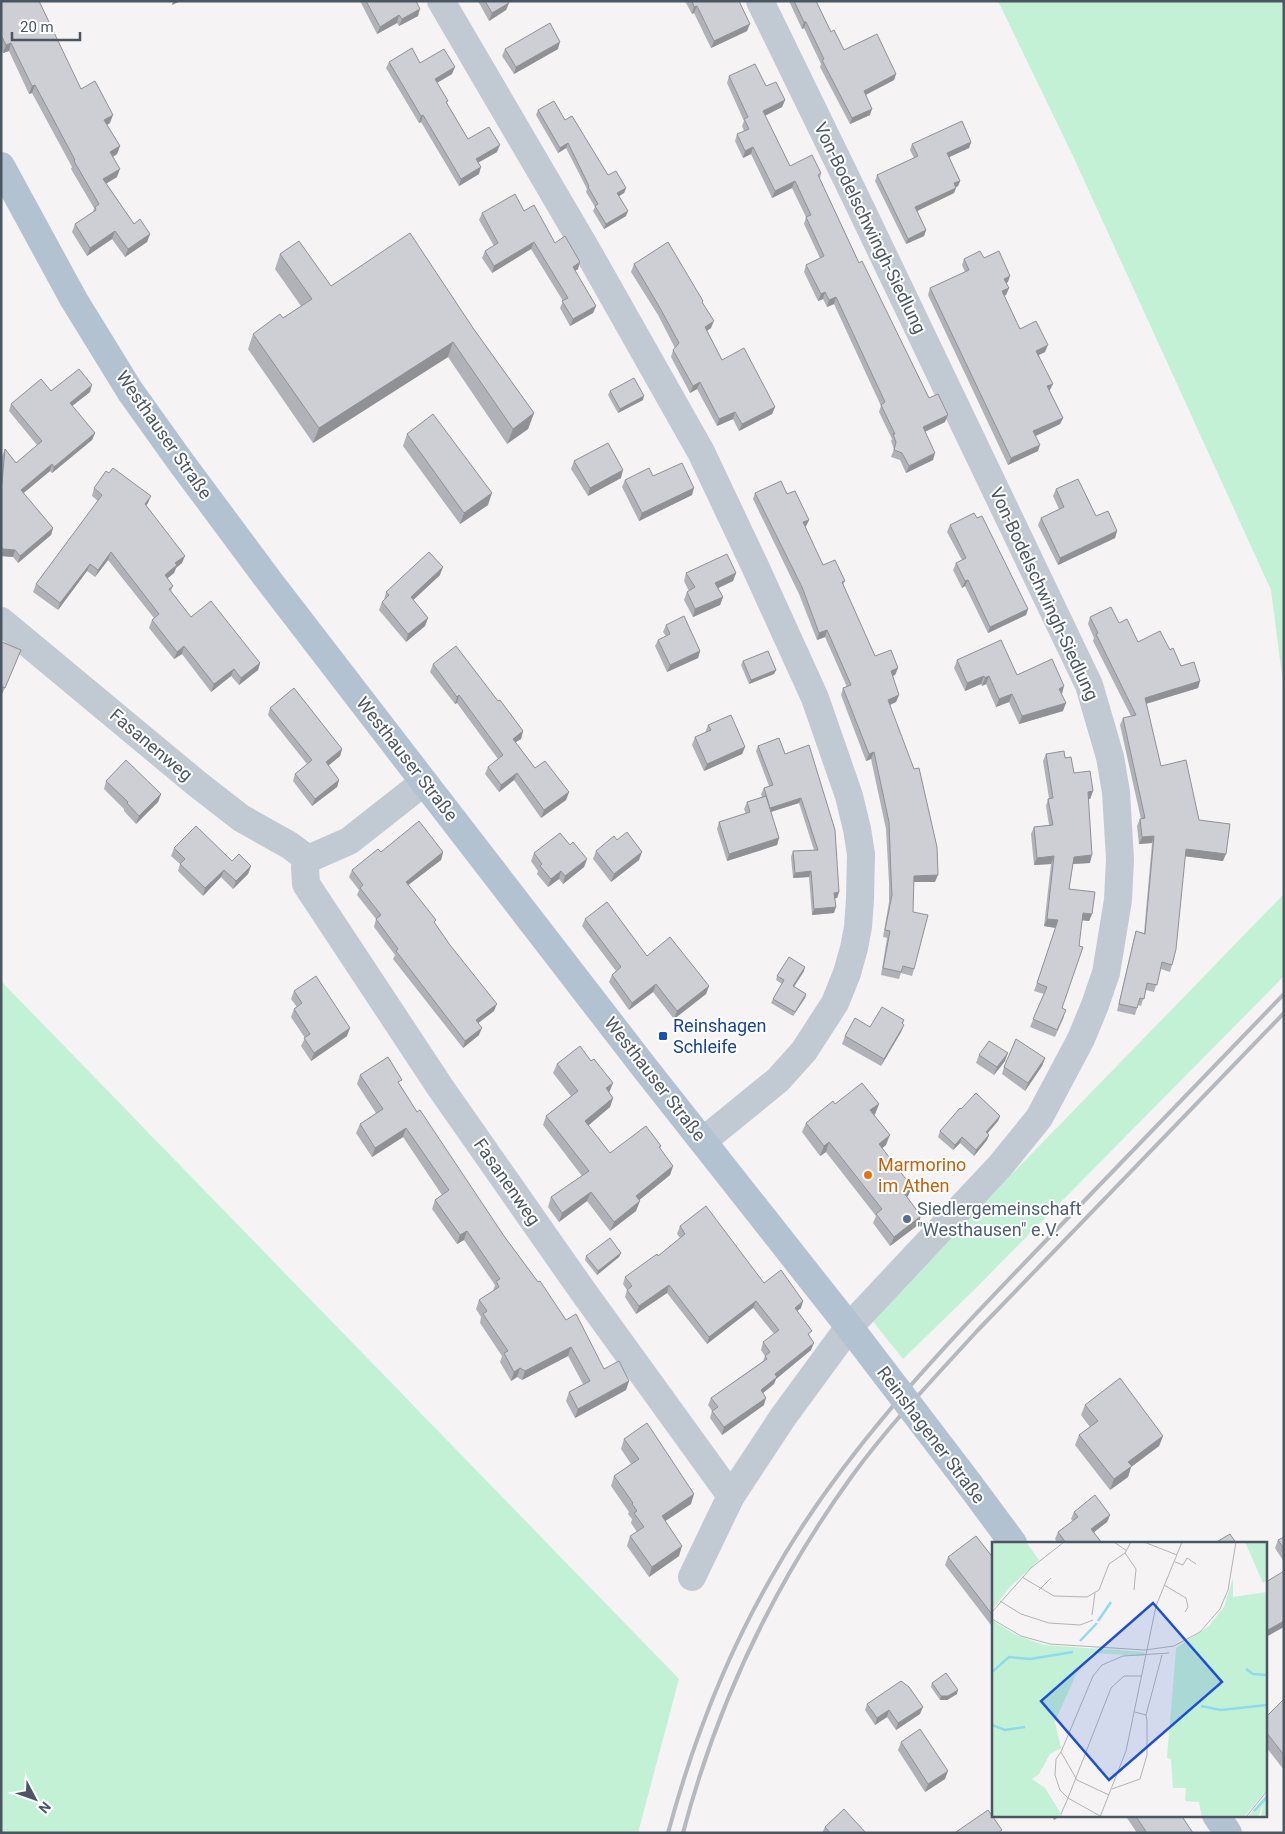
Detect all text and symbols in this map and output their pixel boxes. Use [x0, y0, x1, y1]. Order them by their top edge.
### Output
scale bar [12, 10, 80, 42]
text: 20 m [20, 18, 54, 36]
street label: Von-Bodelschwingh-Siedlung [810, 119, 931, 337]
street label: Westhauser Straße [112, 367, 217, 503]
street label: Von-Bodelschwingh-Siedlung [986, 484, 1103, 704]
street label: Westhauser Straße [352, 692, 462, 825]
street label: Fasanenweg [106, 704, 197, 785]
street label: Westhauser Straße [600, 1012, 710, 1145]
place label: Reinshagen Schleife [673, 1015, 767, 1057]
marker: Reinshagen Schleife [657, 1030, 669, 1042]
street label: Fasanenweg [470, 1134, 545, 1229]
place label: Marmorino im Athen [878, 1154, 966, 1196]
marker: Marmorino im Athen [862, 1169, 874, 1181]
place label: Siedlergemeinschaft "Westhausen" e.V. [917, 1198, 1082, 1240]
marker: Siedlergemeinschaft "Westhausen" e.V. [901, 1213, 913, 1225]
street label: Reinshagener Straße [873, 1362, 990, 1507]
inset map [992, 1542, 1268, 1816]
north arrow [10, 1774, 60, 1824]
text: N [36, 1799, 54, 1817]

